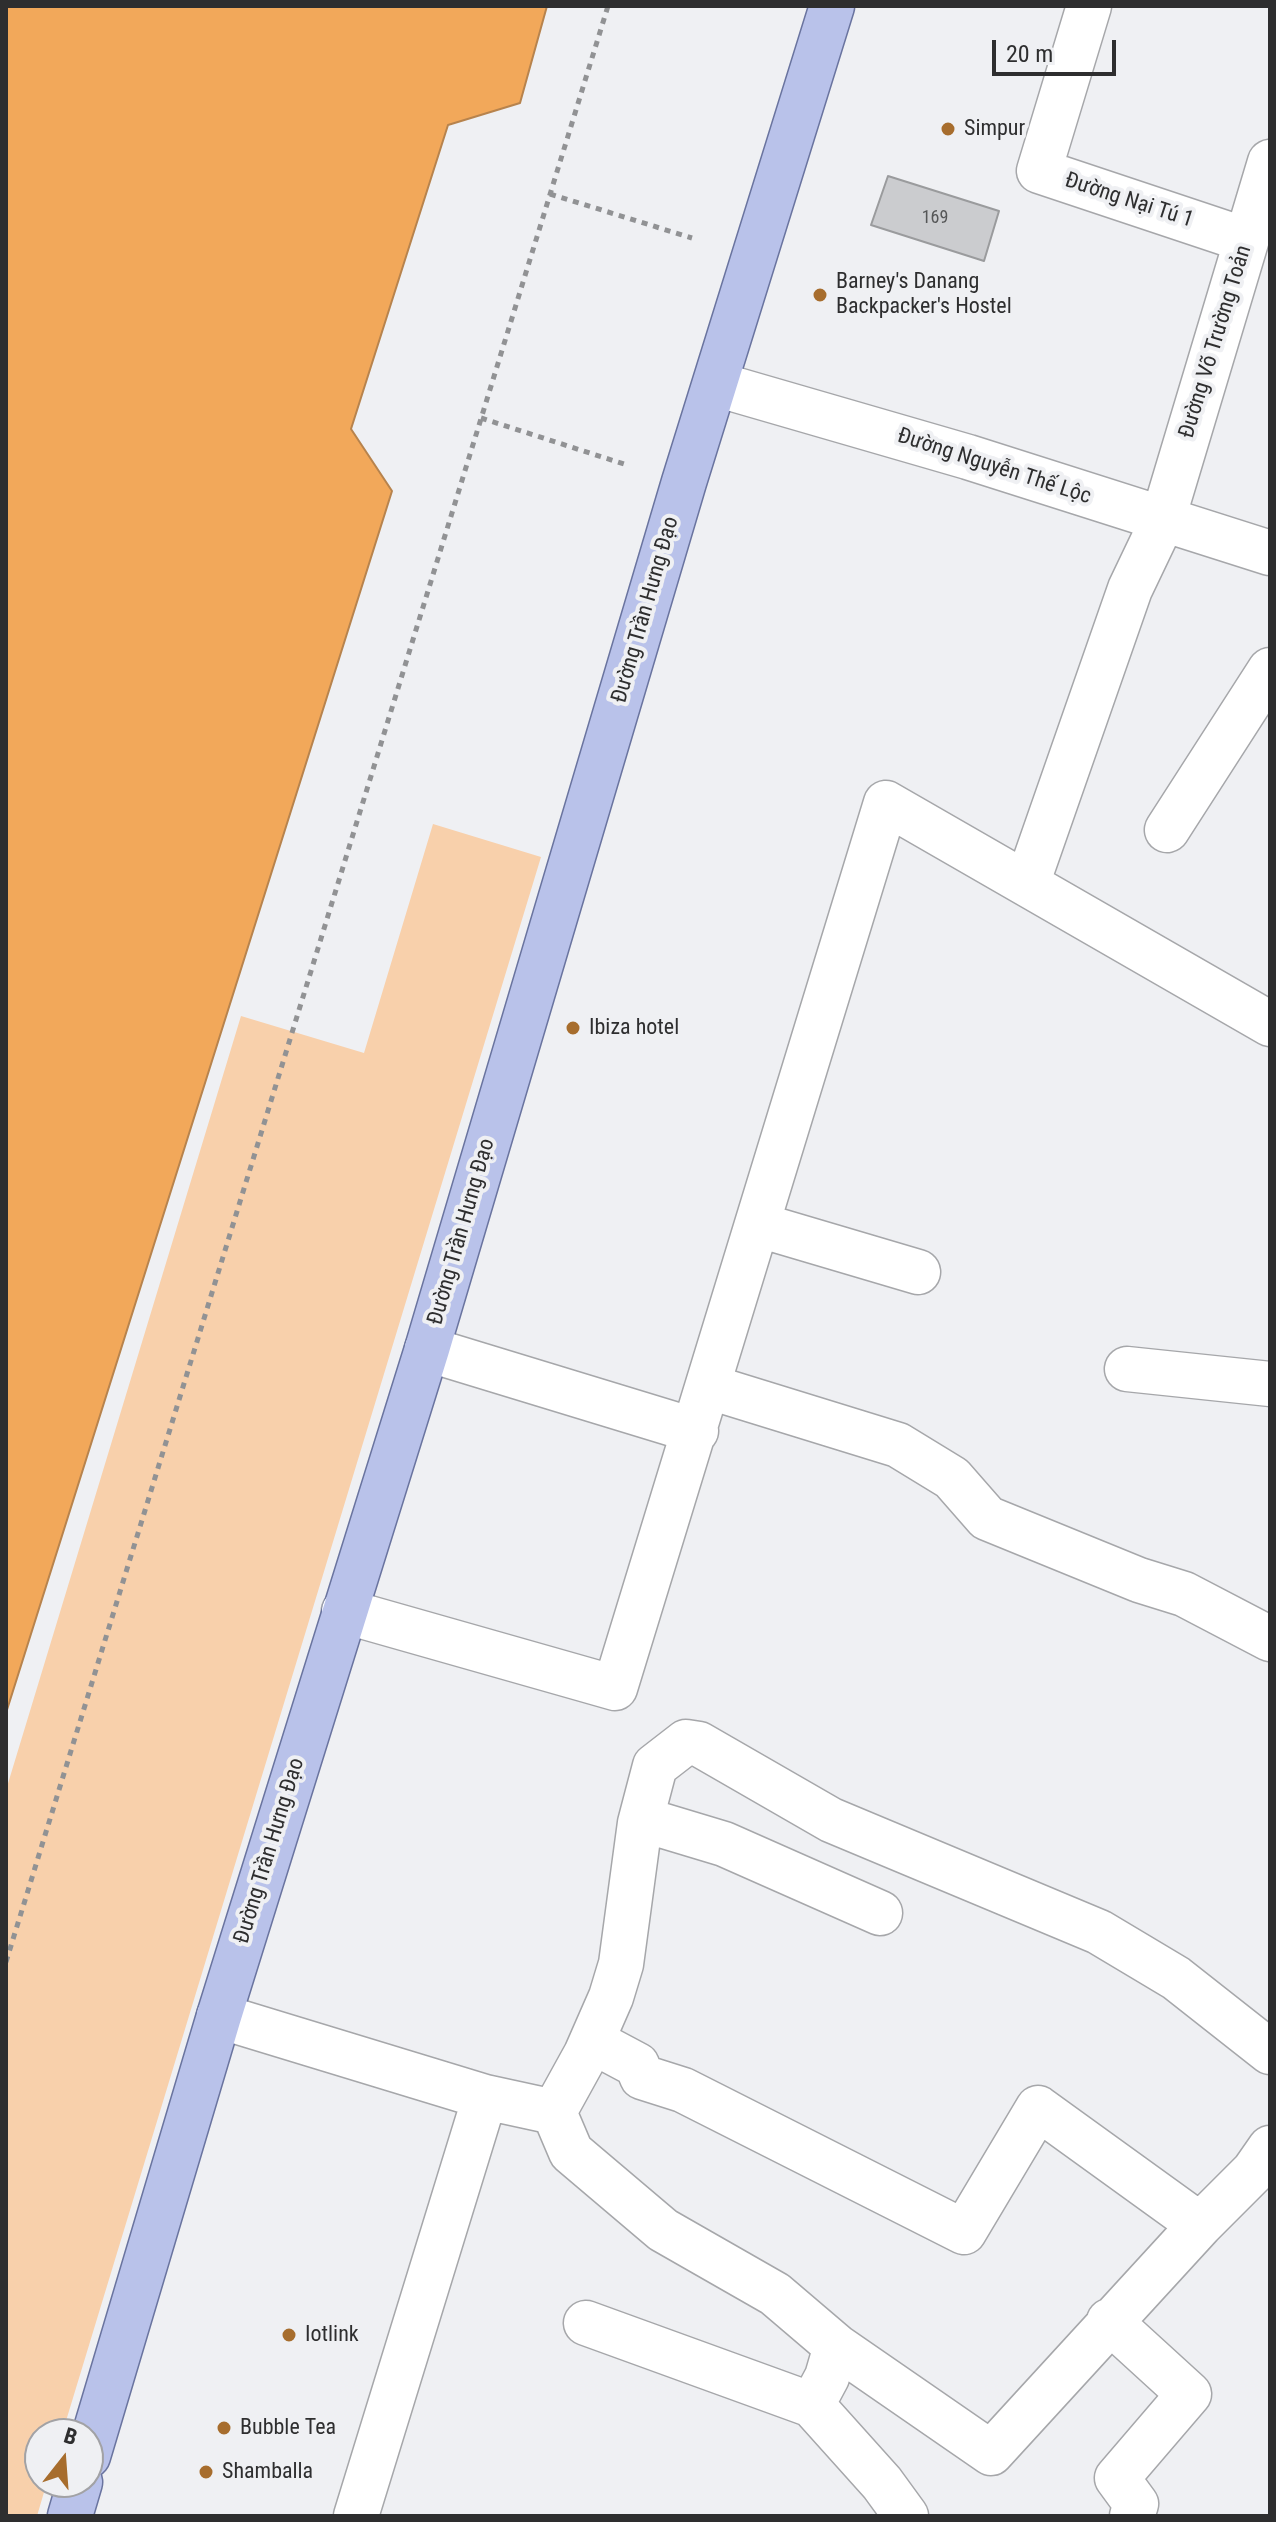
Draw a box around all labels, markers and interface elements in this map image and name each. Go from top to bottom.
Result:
scale bar [996,24,1120,74]
text: 20 m [1006,40,1053,68]
place label: Simpur [964,116,1025,142]
marker: Simpur [939,120,957,138]
street label: Đường Nại Tú 1 [1061,168,1197,234]
house number: 169 [922,207,948,229]
street label: Đường Võ Trường Toản [1174,242,1258,442]
place label: Barney's Danang Backpacker's Hostel [836,269,1012,320]
marker: Barney's Danang Backpacker's Hostel [811,286,829,304]
street label: Đường Nguyễn Thế Lộc [894,423,1094,511]
street label: Đường Trần Hưng Đạo [607,514,685,706]
place label: Ibiza hotel [589,1015,679,1041]
marker: Ibiza hotel [564,1019,582,1037]
street label: Đường Trần Hưng Đạo [423,1136,501,1328]
street label: Đường Trần Hưng Đạo [229,1755,311,1947]
place label: Iotlink [305,2322,359,2348]
marker: Iotlink [280,2326,298,2344]
place label: Bubble Tea [240,2415,336,2441]
north arrow [24,2418,104,2498]
marker: Bubble Tea [215,2419,233,2437]
text: B [61,2423,80,2450]
place label: Shamballa [222,2459,313,2485]
marker: Shamballa [197,2463,215,2481]

